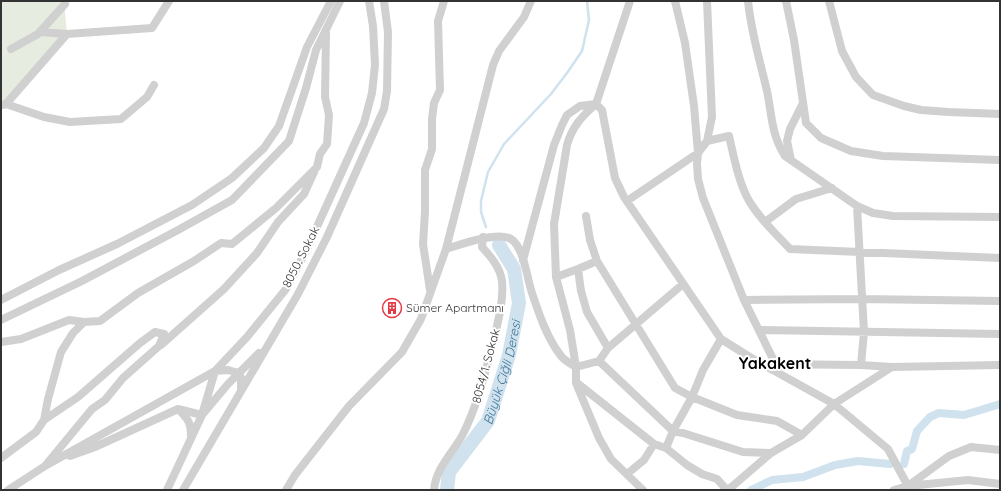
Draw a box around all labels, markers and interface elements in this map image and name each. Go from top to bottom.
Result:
street label: 8050. Sokak [279,224,322,290]
building icon: Sümer Apartmanı [381,297,403,319]
place label: Sümer Apartmanı [406,300,504,315]
water label: Büyük Çiğli Deresi [479,317,524,426]
street label: 8054/1. Sokak [468,327,503,405]
district label: Yakakent [739,353,811,373]

